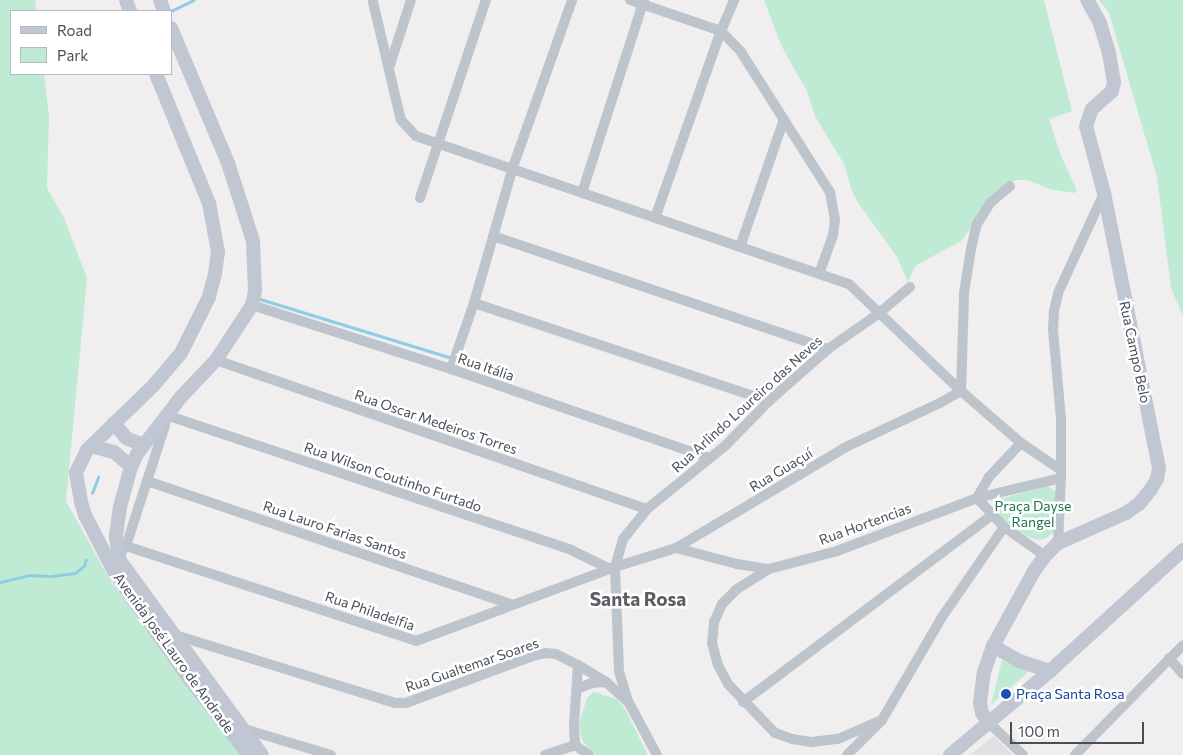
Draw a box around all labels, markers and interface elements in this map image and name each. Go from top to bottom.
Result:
legend [10,10,172,75]
text: Road [57,21,92,39]
text: Park [57,46,88,64]
street label: Rua Campo Belo [1116,299,1154,405]
street label: Rua Arlindo Loureiro das Neves [668,332,826,476]
street label: Rua Itália [456,350,516,384]
street label: Rua Oscar Medeiros Torres [352,386,520,458]
street label: Rua Wilson Coutinho Furtado [302,439,484,515]
street label: Rua Guaçuí [746,445,816,495]
street label: Rua Lauro Farias Santos [261,497,409,563]
park label: Praça Dayse Rangel [995,498,1071,530]
street label: Rua Hortencias [817,500,913,548]
street label: Avenida José Lauro de Andrade [110,570,238,736]
street label: Rua Philadelfia [323,588,417,634]
district label: Santa Rosa [590,588,686,610]
street label: Rua Gualtemar Soares [403,634,541,696]
place label: Praça Santa Rosa [1016,686,1125,702]
marker: Praça Santa Rosa [1000,688,1012,700]
scale bar [1013,712,1147,744]
text: 100 m [1018,722,1060,740]

